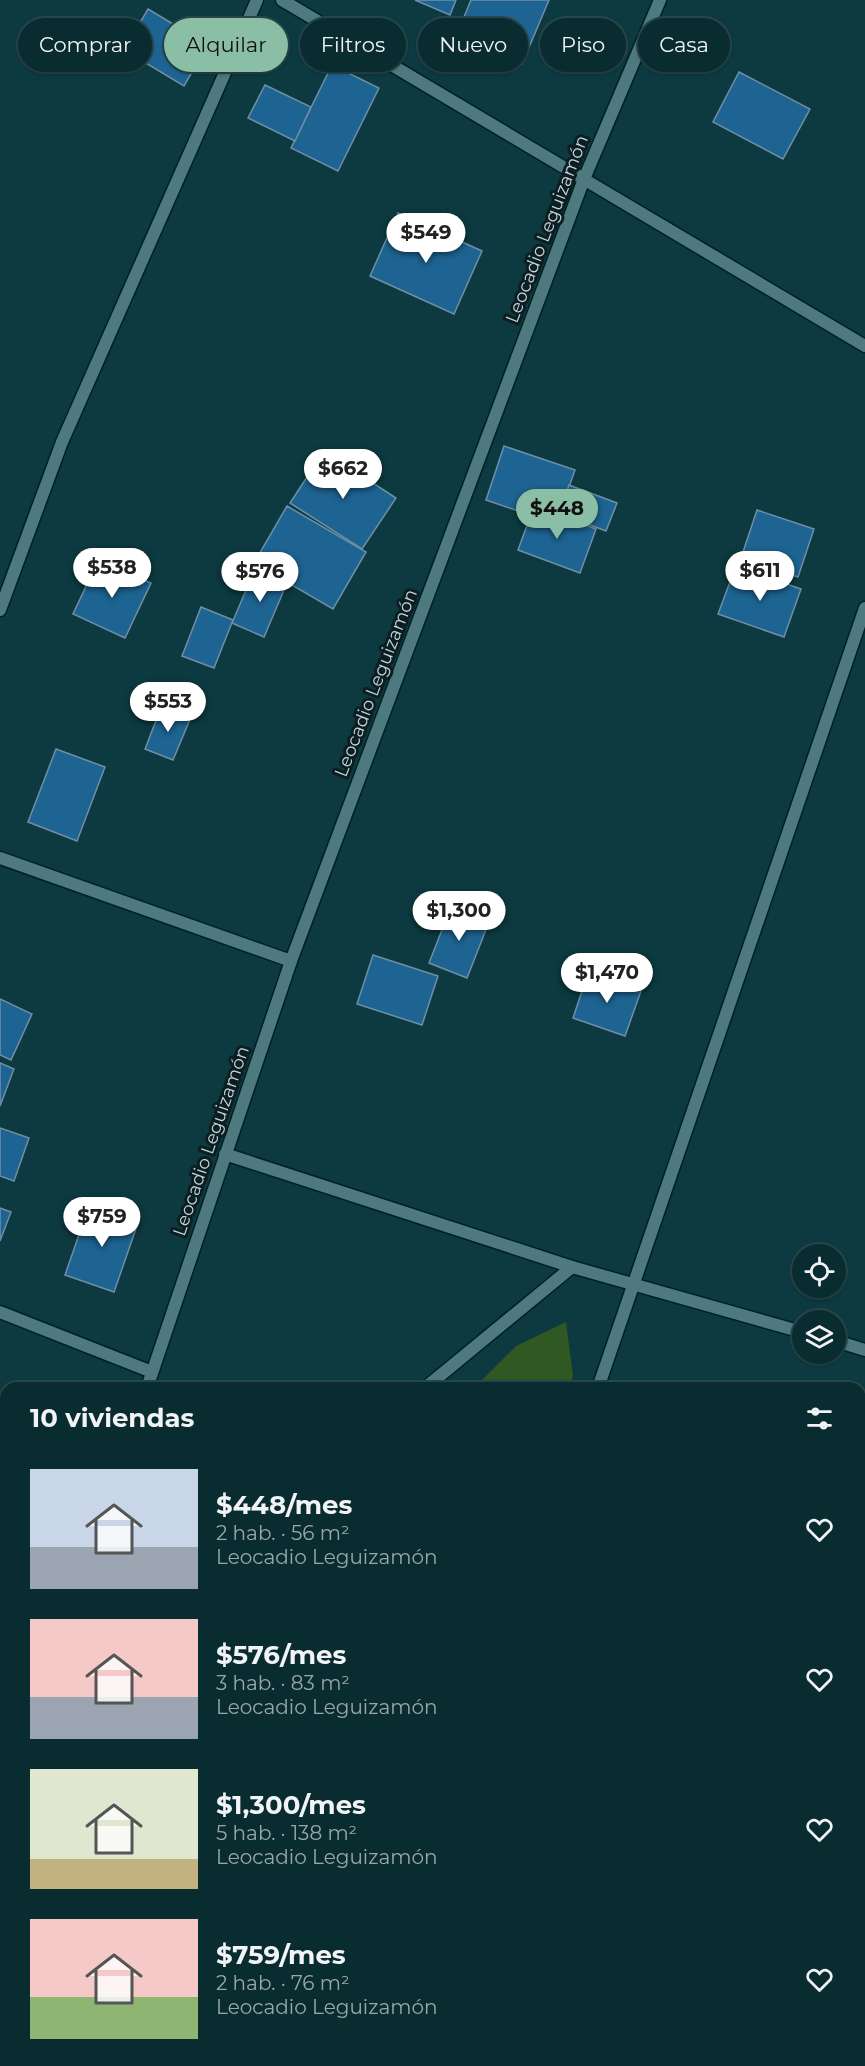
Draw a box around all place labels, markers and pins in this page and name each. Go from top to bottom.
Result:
pin: $549 [390,213,462,264]
pin: $662 [307,449,379,500]
pin: $448 [521,489,593,540]
pin: $538 [76,548,148,599]
pin: $611 [724,551,796,602]
pin: $576 [224,552,296,603]
pin: $553 [132,682,204,733]
pin: $1,300 [410,891,508,942]
pin: $1,470 [558,953,656,1004]
pin: $759 [66,1197,138,1248]

